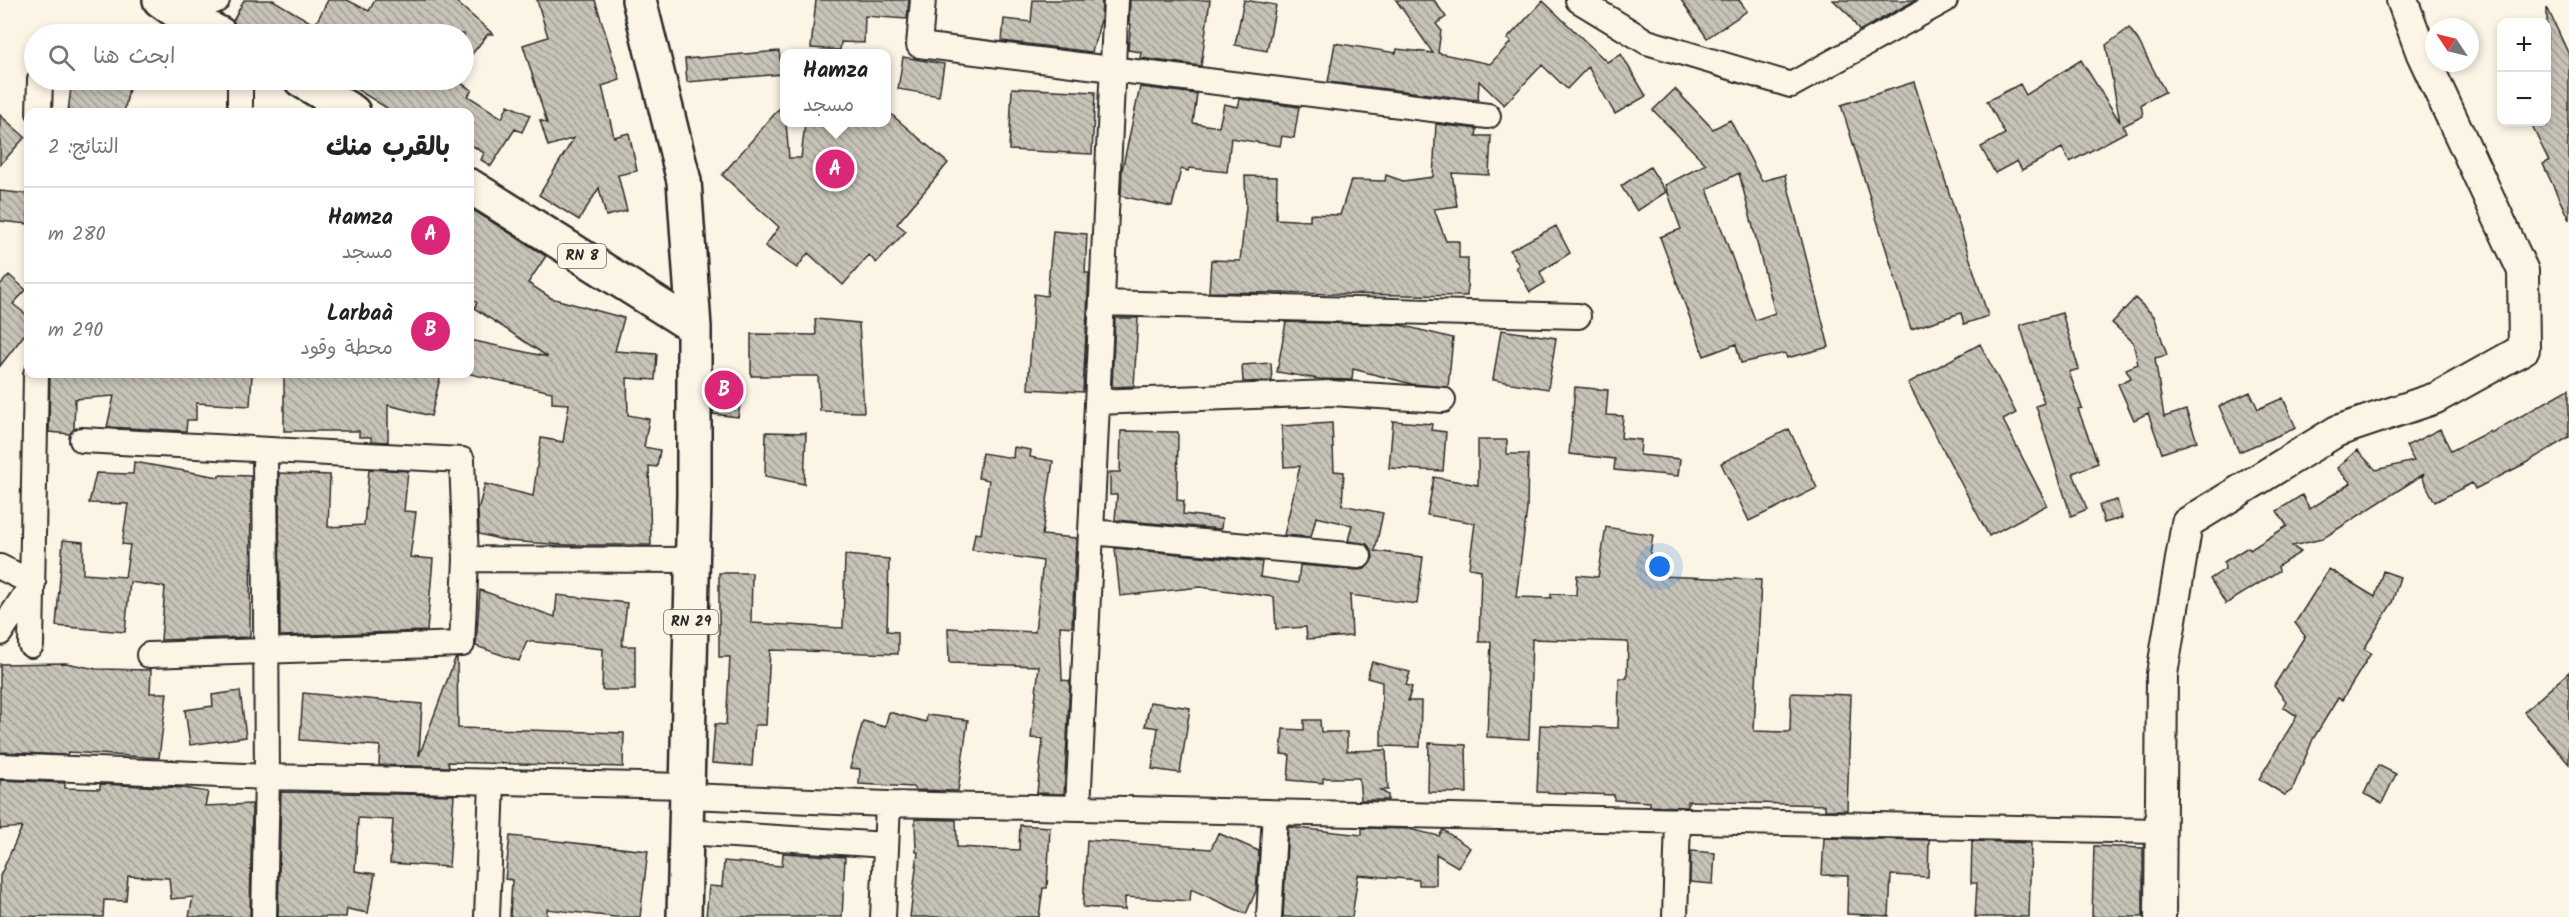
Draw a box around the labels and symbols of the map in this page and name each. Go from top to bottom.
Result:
north arrow [2425,18,2479,72]
pin: A [816,146,854,192]
road number: RN 8 [558,244,606,268]
pin: B [704,368,744,412]
your location [1645,552,1674,581]
road number: RN 29 [664,610,718,634]

